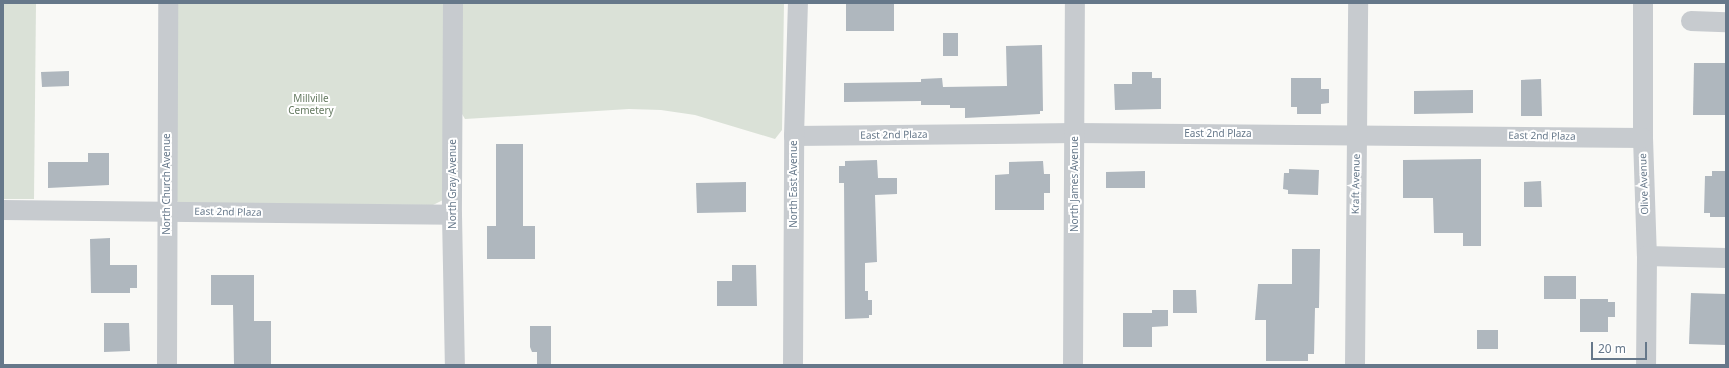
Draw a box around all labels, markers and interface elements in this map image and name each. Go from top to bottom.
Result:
park label: Millville Cemetery [288,92,334,116]
street label: East 2nd Plaza [860,128,928,142]
street label: East 2nd Plaza [1184,128,1252,140]
street label: East 2nd Plaza [1508,129,1576,143]
street label: North Church Avenue [161,133,173,235]
street label: North James Avenue [1069,136,1081,232]
street label: North Gray Avenue [447,139,459,229]
street label: North East Avenue [788,140,800,228]
street label: Olive Avenue [1637,153,1651,215]
street label: Kraft Avenue [1349,154,1363,214]
street label: East 2nd Plaza [194,205,262,219]
scale bar [1593,334,1649,360]
text: 20 m [1598,340,1626,357]

